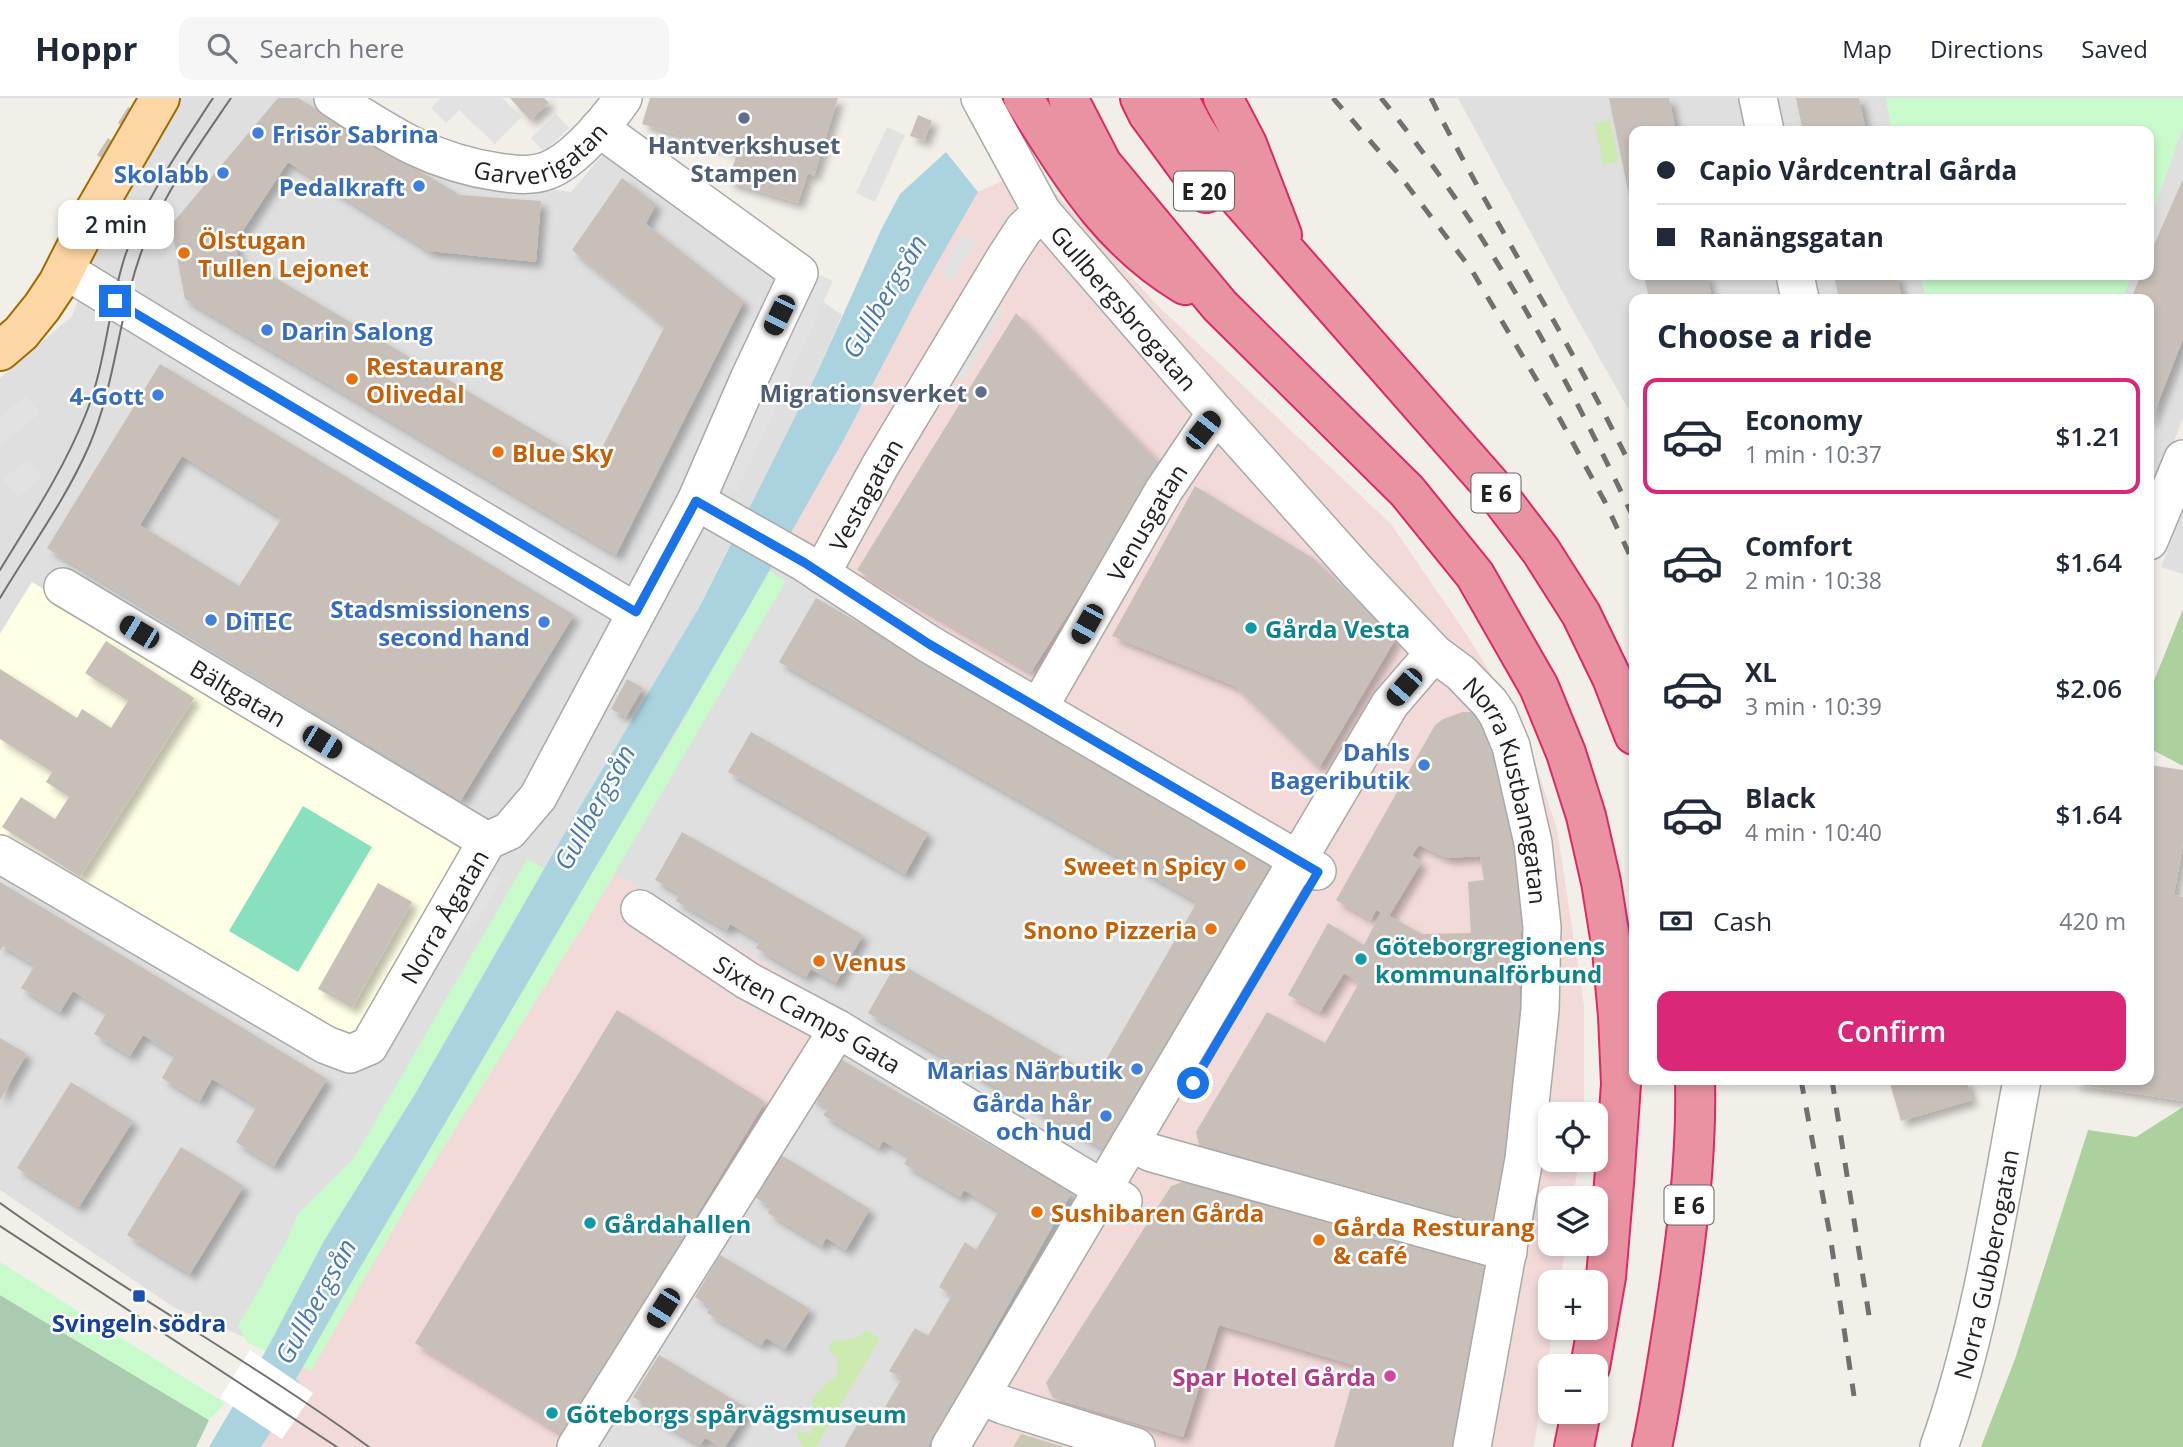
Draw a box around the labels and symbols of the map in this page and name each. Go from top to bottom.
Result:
marker: Hantverkshuset Stampen [736,110,752,126]
street label: Garverigatan [471,115,614,191]
place label: Frisör Sabrina [272,117,439,150]
marker: Frisör Sabrina [250,125,266,141]
place label: Hantverkshuset Stampen [648,128,840,189]
place label: Skolabb [114,157,209,190]
marker: Skolabb [215,165,231,181]
place label: Pedalkraft [279,170,405,203]
road number: E 20 [1174,172,1234,211]
marker: Pedalkraft [411,178,427,194]
callout: 2 min [57,200,173,248]
street label: Gullbergsbrogatan [1044,218,1205,397]
place label: Ölstugan Tullen Lejonet [198,223,369,284]
water label: Gullbergsån [833,227,935,365]
marker: Ölstugan Tullen Lejonet [176,245,192,261]
route end [99,285,131,317]
car [761,292,798,338]
place label: Darin Salong [281,314,433,347]
marker: Darin Salong [259,322,275,338]
place label: Restaurang Olivedal [366,349,504,410]
marker: Restaurang Olivedal [344,371,360,387]
place label: Migrationsverket [760,376,967,409]
place label: 4-Gott [69,379,144,412]
marker: Migrationsverket [973,384,989,400]
marker: 4-Gott [150,387,166,403]
car [1182,407,1225,453]
street label: Vestagatan [820,432,910,557]
place label: Blue Sky [512,436,614,469]
marker: Blue Sky [490,444,506,460]
street label: Venusgatan [1099,456,1194,587]
road number: E 6 [1472,474,1520,512]
place label: Stadsmissionens second hand [330,592,530,653]
car [1068,601,1107,647]
place label: DiTEC [225,604,293,637]
car [116,612,163,652]
marker: DiTEC [203,612,219,628]
place label: Gårda Vesta [1265,612,1410,645]
marker: Stadsmissionens second hand [536,614,552,630]
marker: Gårda Vesta [1243,620,1259,636]
street label: Bältgatan [185,651,293,734]
car [1383,664,1426,710]
street label: Norra Kustbanegatan [1456,669,1556,906]
car [299,722,346,762]
place label: Dahls Bageributik [1270,735,1410,796]
water label: Gullbergsån [545,738,643,876]
marker: Dahls Bageributik [1416,757,1432,773]
street label: Norra Ågatan [392,843,495,989]
place label: Sweet n Spicy [1063,849,1226,882]
marker: Sweet n Spicy [1232,857,1248,873]
place label: Snono Pizzeria [1024,913,1197,946]
marker: Snono Pizzeria [1203,921,1219,937]
place label: Göteborgregionens kommunalförbund [1375,929,1605,990]
place label: Venus [833,945,906,978]
street label: Sixten Camps Gata [708,947,908,1080]
marker: Göteborgregionens kommunalförbund [1353,951,1369,967]
marker: Venus [811,953,827,969]
place label: Marias Närbutik [927,1053,1123,1086]
marker: Marias Närbutik [1129,1061,1145,1077]
route start [1177,1067,1209,1099]
place label: Gårda hår och hud [972,1086,1092,1147]
marker: Gårda hår och hud [1098,1108,1114,1124]
street label: Norra Gubberogatan [1945,1147,2026,1383]
road number: E 6 [1664,1186,1714,1224]
place label: Sushibaren Gårda [1051,1196,1264,1229]
marker: Sushibaren Gårda [1029,1204,1045,1220]
place label: Gårdahallen [604,1207,751,1240]
place label: Gårda Resturang & café [1333,1210,1535,1271]
marker: Gårdahallen [582,1215,598,1231]
water label: Gullbergsån [266,1232,364,1370]
marker: Gårda Resturang & café [1311,1232,1327,1248]
car [643,1285,684,1331]
marker: Svingeln södra [131,1288,147,1304]
place label: Svingeln södra [52,1306,226,1339]
place label: Spar Hotel Gårda [1172,1360,1376,1393]
marker: Spar Hotel Gårda [1382,1368,1398,1384]
place label: Göteborgs spårvägsmuseum [566,1397,906,1430]
marker: Göteborgs spårvägsmuseum [544,1405,560,1421]

